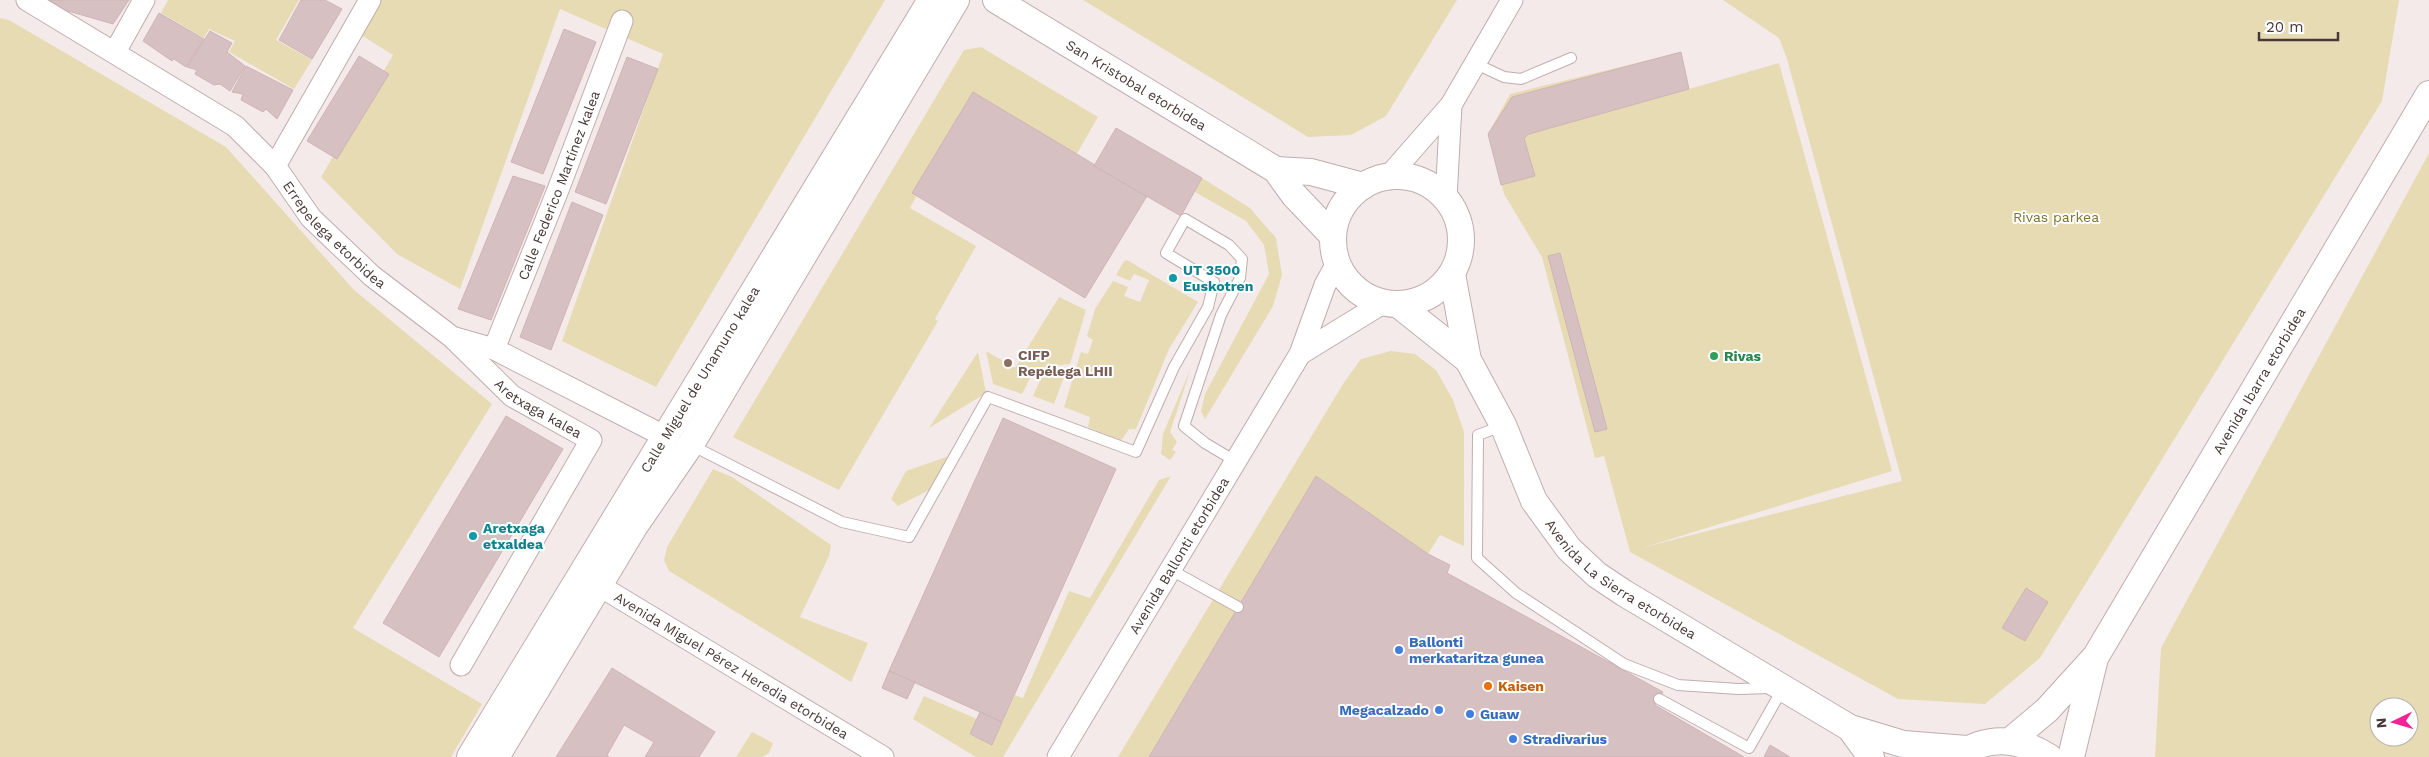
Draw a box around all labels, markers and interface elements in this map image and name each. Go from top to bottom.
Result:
scale bar [2259,10,2338,42]
text: 20 m [2266,18,2304,36]
street label: San Kristobal etorbidea [1063,36,1209,134]
street label: Calle Federico Martínez kalea [515,88,603,282]
street label: Errepelega etorbidea [280,178,389,292]
park label: Rivas parkea [2013,209,2099,225]
place label: UT 3500 Euskotren [1183,262,1253,294]
marker: UT 3500 Euskotren [1167,272,1179,284]
street label: Calle Miguel de Unamuno kalea [637,283,763,476]
street label: Avenida Ibarra etorbidea [2209,305,2309,457]
place label: CIFP Repélega LHII [1018,347,1113,379]
place label: Rivas [1724,348,1762,364]
marker: Rivas [1708,350,1720,362]
marker: CIFP Repélega LHII [1002,357,1014,369]
street label: Aretxaga kalea [491,375,585,441]
street label: Avenida Ballonti etorbidea [1126,474,1232,637]
street label: Avenida La Sierra etorbidea [1542,516,1699,642]
place label: Aretxaga etxaldea [483,520,546,552]
marker: Aretxaga etxaldea [467,530,479,542]
street label: Avenida Miguel Pérez Heredia etorbidea [611,589,851,742]
place label: Ballonti merkataritza gunea [1409,634,1545,666]
marker: Ballonti merkataritza gunea [1393,644,1405,656]
place label: Kaisen [1498,678,1544,694]
marker: Kaisen [1482,680,1494,692]
north arrow [2369,697,2419,747]
place label: Megacalzado [1339,702,1429,718]
marker: Megacalzado [1433,704,1445,716]
place label: Guaw [1480,706,1520,722]
marker: Guaw [1464,708,1476,720]
text: N [2373,717,2389,729]
place label: Stradivarius [1523,731,1608,747]
marker: Stradivarius [1507,733,1519,745]

